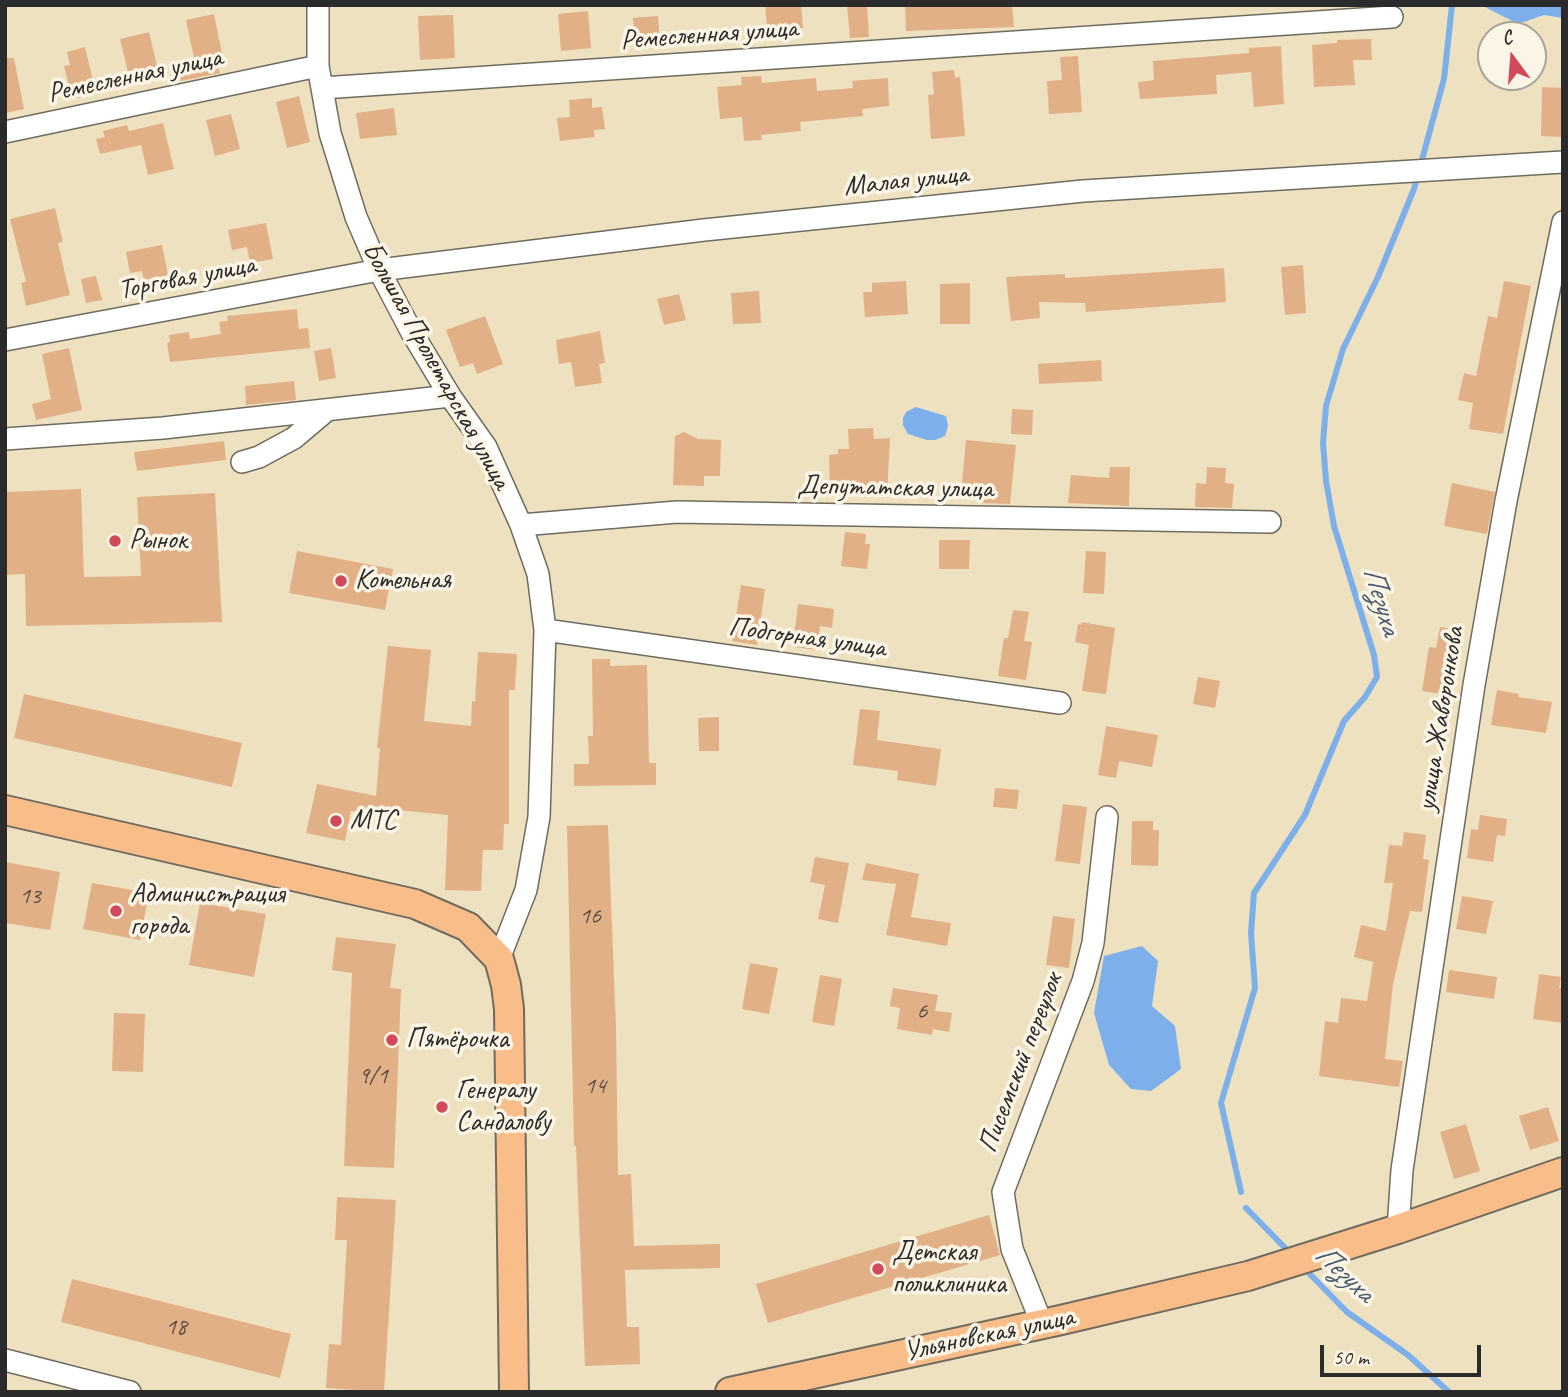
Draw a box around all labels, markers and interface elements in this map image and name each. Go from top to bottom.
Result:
street label: Ремесленная улица [619,12,799,58]
north arrow [1477,21,1547,91]
text: С [1499,25,1515,51]
street label: Ремесленная улица [45,41,225,111]
street label: Малая улица [842,158,970,204]
street label: Большая Пролетарская улица [354,237,518,495]
street label: Торговая улица [116,248,258,308]
street label: Депутатская улица [797,469,993,507]
place label: Рынок [129,524,187,558]
marker: Рынок [107,533,123,549]
water label: Пезуха [1354,563,1408,639]
place label: Котельная [355,564,451,598]
marker: Котельная [333,573,349,589]
street label: Подгорная улица [726,610,888,666]
street label: улица Жаворонкова [1410,625,1472,813]
place label: МТС [350,804,396,838]
marker: МТС [328,813,344,829]
place label: Администрация города [130,878,284,944]
house number: 13 [19,883,41,911]
marker: Администрация города [108,903,124,919]
house number: 16 [579,903,601,931]
street label: Писемский переулок [971,969,1071,1157]
house number: 6 [917,998,927,1026]
place label: Пятёрочка [406,1023,509,1057]
marker: Пятёрочка [384,1032,400,1048]
house number: 9/1 [358,1063,388,1091]
house number: 14 [584,1073,606,1101]
place label: Генералу Сандалову [456,1074,550,1140]
marker: Генералу Сандалову [434,1099,450,1115]
place label: Детская поликлиника [892,1236,1006,1302]
water label: Пезуха [1307,1237,1381,1311]
marker: Детская поликлиника [870,1261,886,1277]
street label: Ульяновская улица [901,1301,1077,1369]
house number: 18 [165,1314,187,1342]
scale bar [1323,1330,1484,1374]
text: 50 m [1333,1344,1369,1370]

